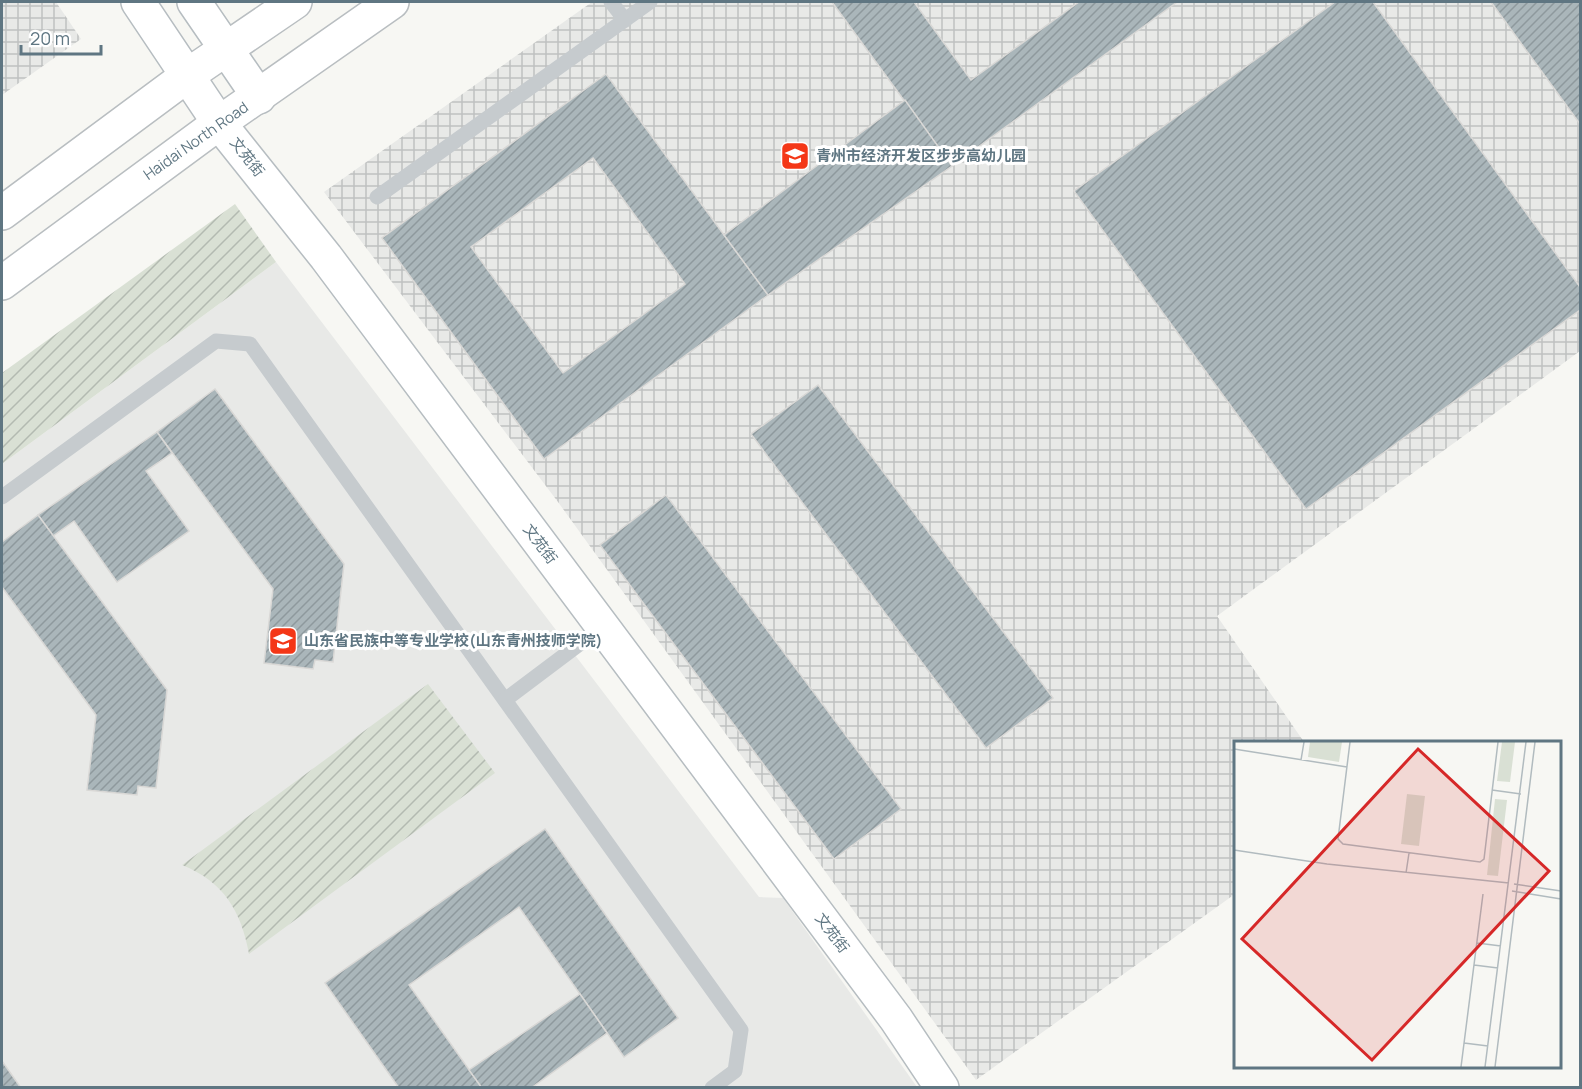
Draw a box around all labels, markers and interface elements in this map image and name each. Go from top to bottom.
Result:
scale bar [21,18,100,56]
text: 20 m [30,26,70,50]
street label: Haidai North Road [139,96,252,185]
street label: 文苑街 [225,132,270,181]
school or university icon: 青州市经济开发区步步高幼儿园 [779,140,811,172]
place label: 青州市经济开发区步步高幼儿园 [816,145,1026,166]
street label: 文苑街 [518,519,562,568]
school or university icon: 山东省民族中等专业学校(山东青州技师学院) [267,625,299,657]
place label: 山东省民族中等专业学校(山东青州技师学院) [304,630,603,651]
inset map [1234,741,1561,1068]
street label: 文苑街 [810,908,854,957]

